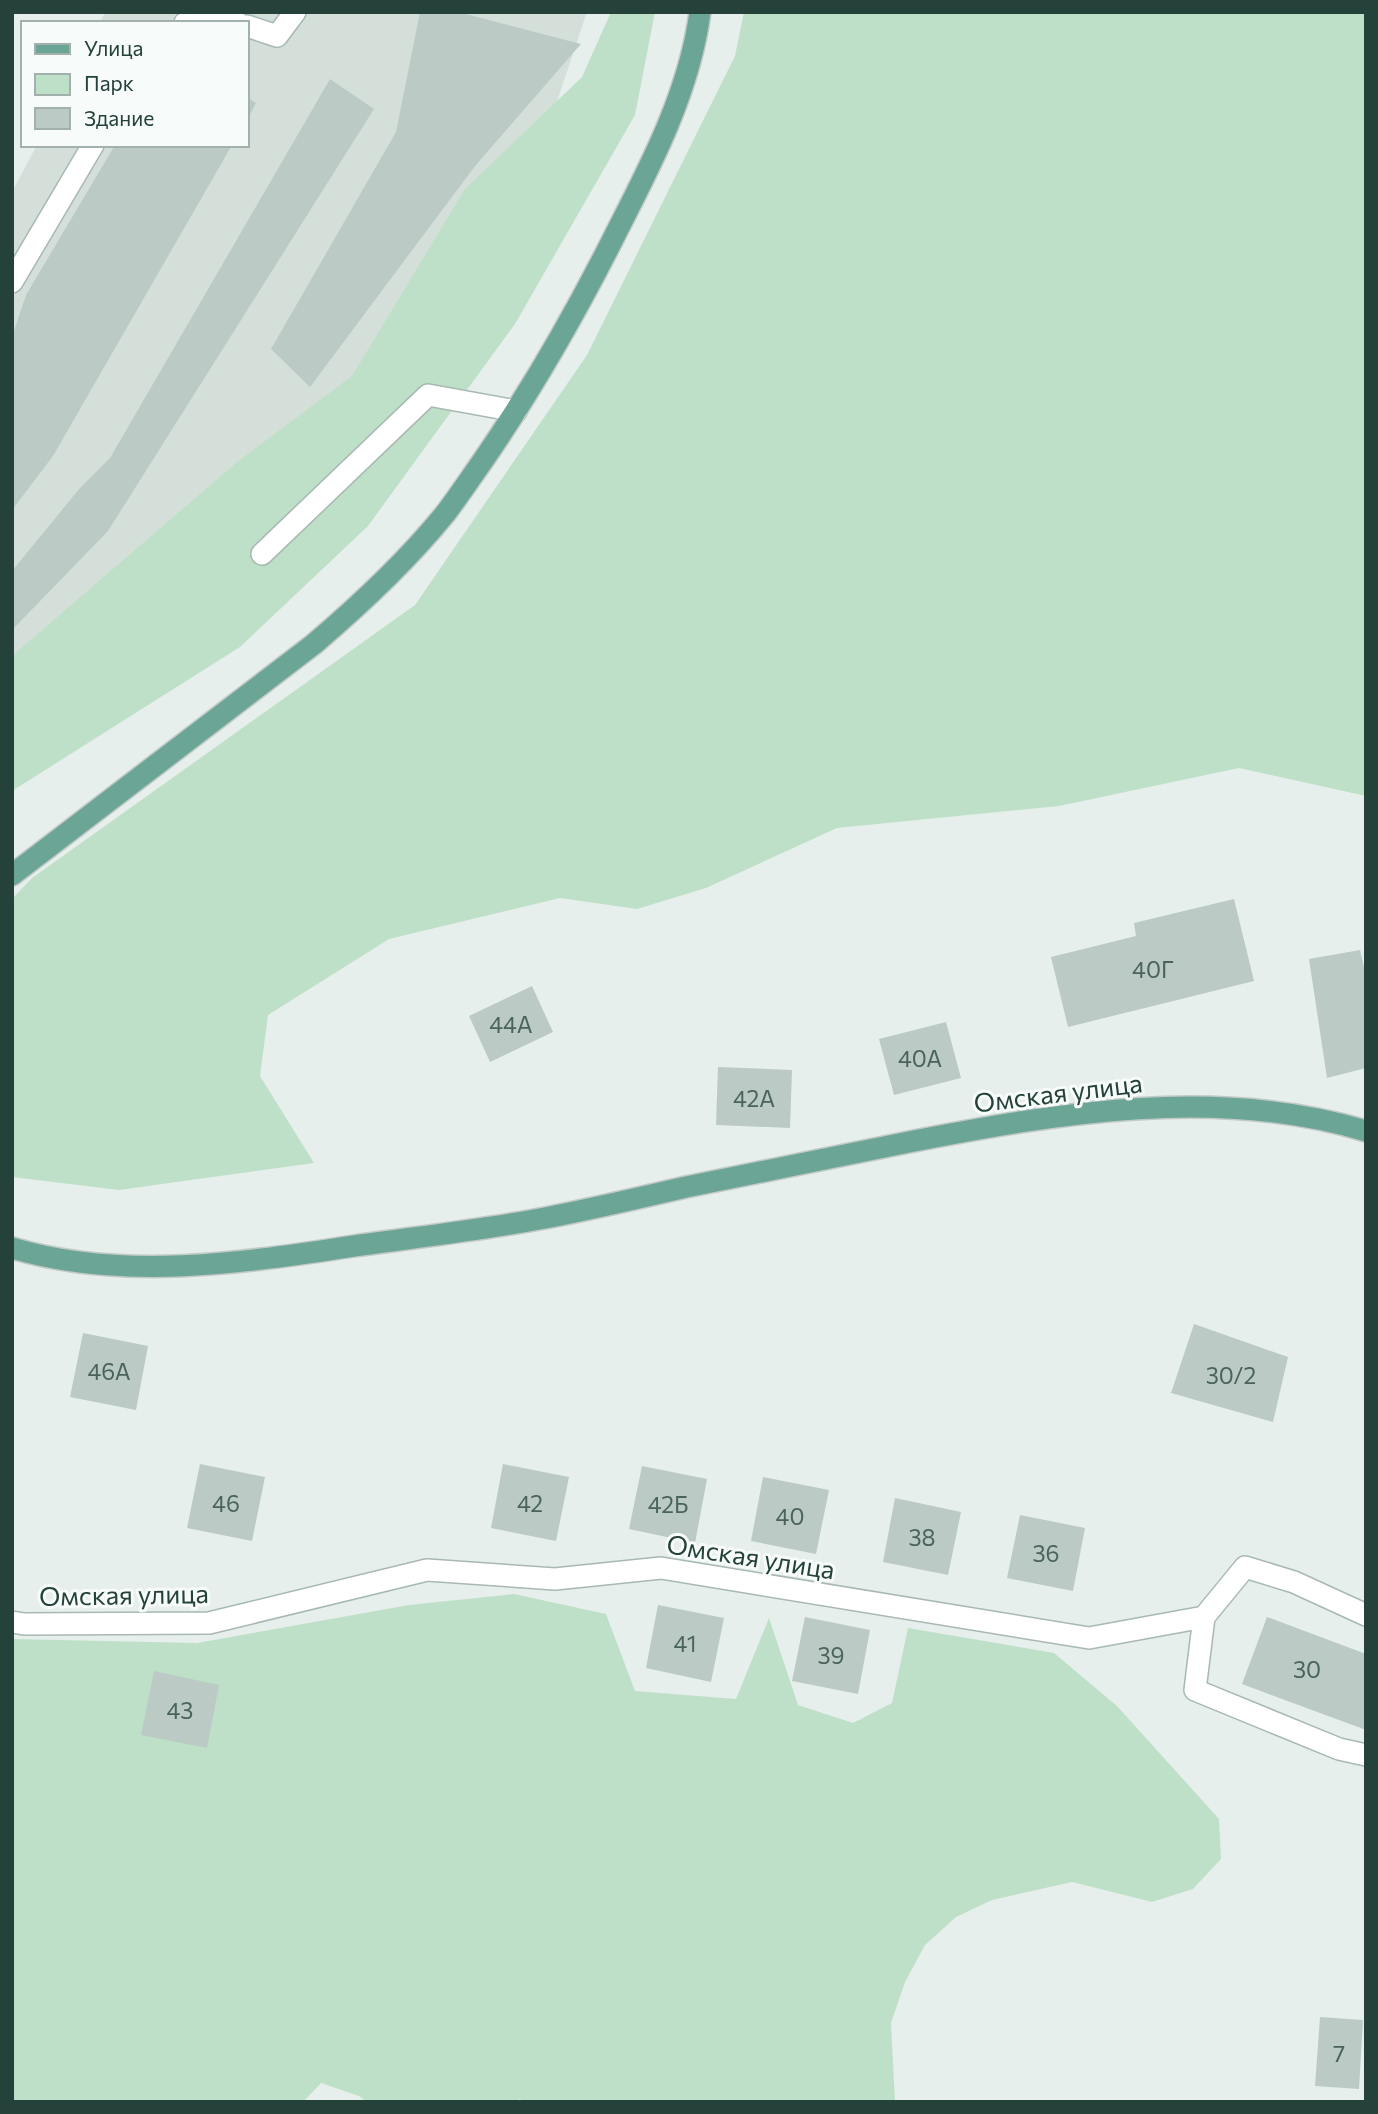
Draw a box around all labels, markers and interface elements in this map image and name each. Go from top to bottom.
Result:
legend [21,21,248,147]
text: Улица [84,35,143,60]
text: Парк [84,70,134,95]
text: Здание [84,105,154,130]
house number: 40Г [1132,955,1174,983]
house number: 44А [489,1010,533,1038]
house number: 40А [898,1044,942,1072]
street label: Омская улица [972,1066,1144,1118]
house number: 42А [733,1084,775,1112]
house number: 46А [87,1357,131,1385]
house number: 30/2 [1206,1361,1256,1389]
house number: 46 [212,1489,240,1517]
house number: 42 [517,1489,543,1517]
house number: 42Б [648,1490,688,1518]
house number: 40 [776,1502,804,1530]
house number: 38 [908,1523,936,1551]
street label: Омская улица [665,1527,837,1585]
house number: 36 [1032,1539,1060,1567]
street label: Омская улица [39,1577,209,1611]
house number: 41 [674,1629,696,1657]
house number: 39 [817,1641,845,1669]
house number: 30 [1293,1655,1321,1683]
house number: 43 [167,1696,193,1724]
house number: 7 [1333,2039,1345,2067]

